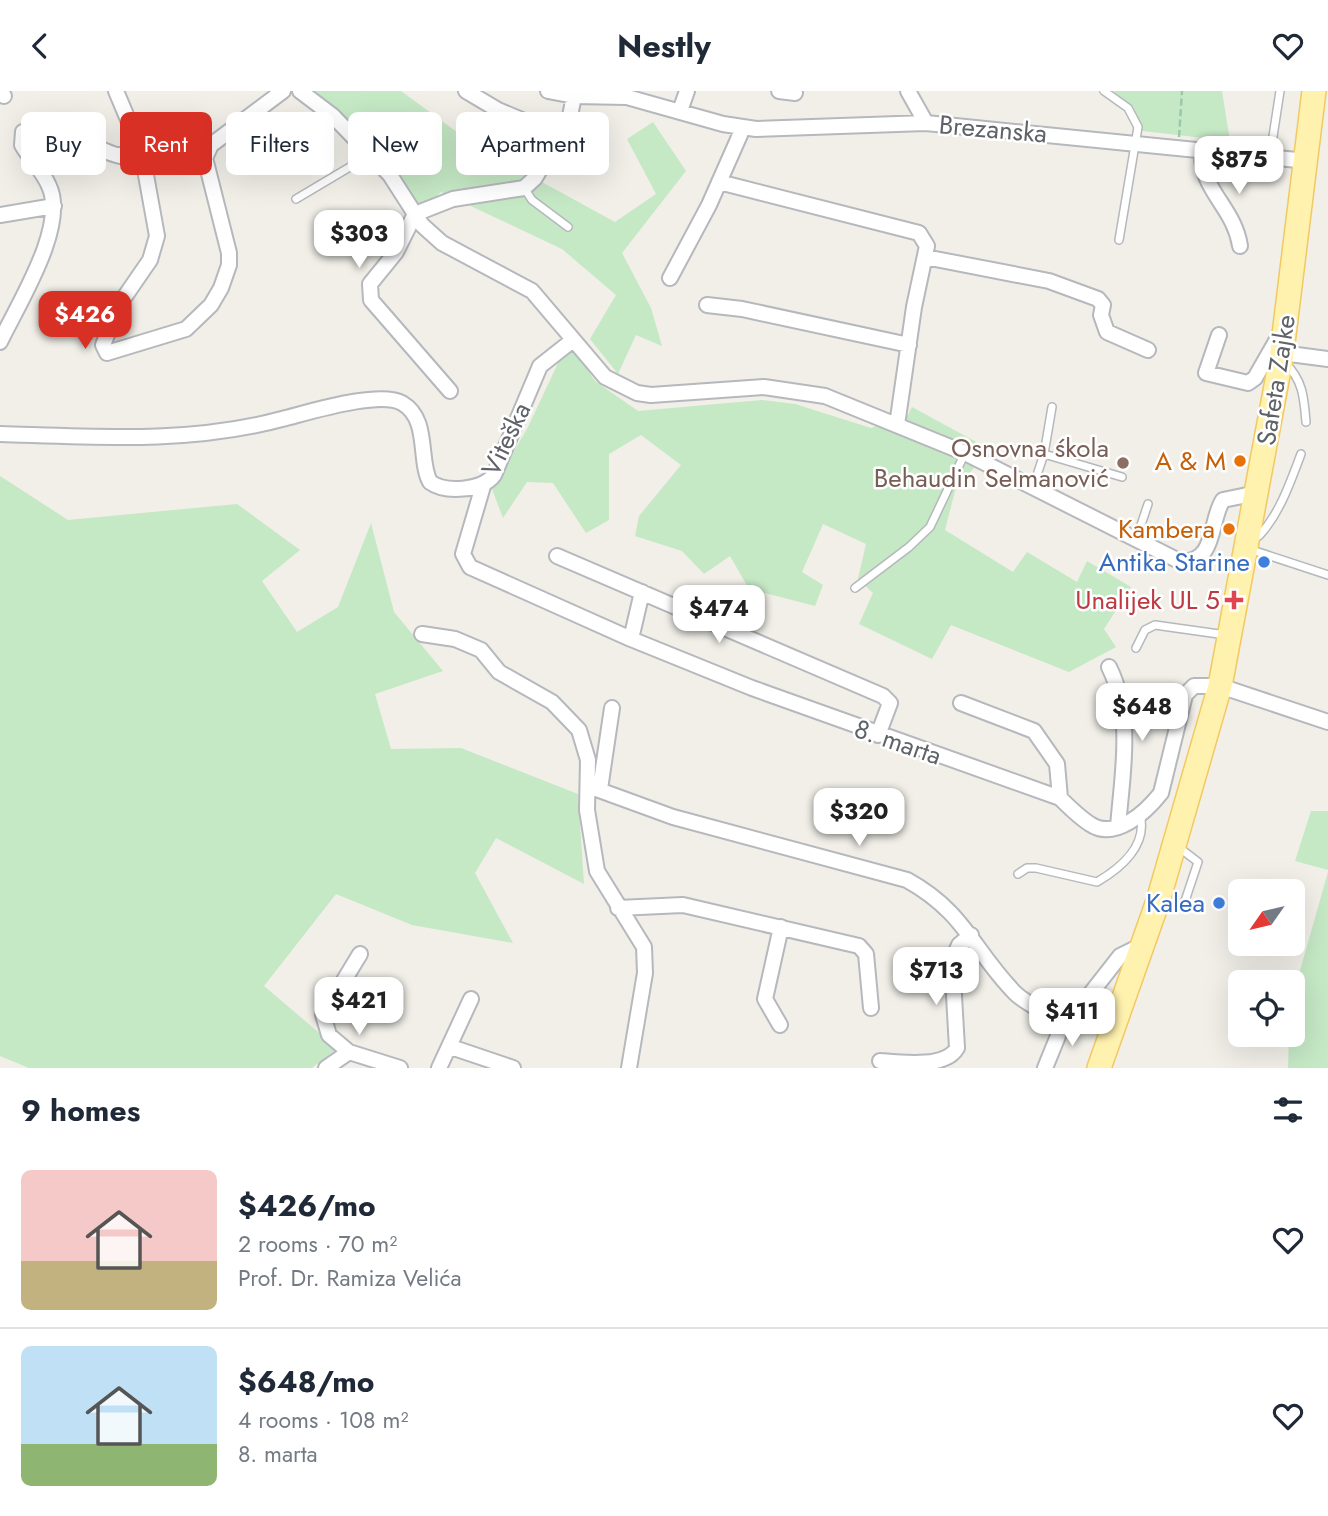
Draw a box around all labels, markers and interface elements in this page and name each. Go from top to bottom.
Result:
text: Nestly [617,23,711,69]
icon: back [21,27,59,65]
icon: heart [1269,27,1307,65]
street label: Brezanska [937,105,1049,153]
chip: Buy [21,112,106,175]
chip: Rent [120,112,212,175]
chip: Filters [226,112,334,175]
chip: New [348,112,442,175]
chip: Apartment [456,112,609,175]
pin: $875 [1198,137,1280,196]
text: $875 [1210,142,1268,176]
pin: $303 [318,211,400,270]
text: $303 [330,216,388,250]
pin: $426 [44,292,126,351]
text: $426 [55,297,115,331]
street label: Safeta Zajke [1247,312,1305,448]
street label: Viteška [472,396,540,482]
place label: Osnovna śkola Behaudin Selmanović [874,429,1109,497]
place label: A & M [1155,442,1226,480]
marker: A & M [1232,453,1248,469]
marker: Osnovna śkola Behaudin Selmanović [1115,455,1131,471]
place label: Kambera [1118,510,1215,548]
marker: Kambera [1221,521,1237,537]
place label: Antika Starine [1099,543,1250,581]
marker: Antika Starine [1256,554,1272,570]
place label: Unalijek UL 5 [1075,581,1220,619]
pin: $474 [678,585,760,645]
text: $474 [689,591,749,625]
marker: Unalijek UL 5 [1226,592,1242,608]
pin: $648 [1101,683,1183,743]
text: $648 [1112,689,1172,723]
street label: 8. marta [849,709,947,775]
pin: $320 [818,789,900,848]
text: $320 [830,794,888,828]
north arrow [1228,879,1306,955]
map controls [1228,879,1305,1047]
place label: Kalea [1146,884,1205,922]
marker: Kalea [1211,895,1227,911]
pin: $713 [895,947,977,1007]
text: $713 [909,953,963,987]
button: locate [1228,970,1305,1047]
pin: $421 [318,977,400,1037]
text: $421 [330,983,388,1017]
pin: $411 [1031,989,1113,1048]
text: $411 [1045,994,1099,1028]
text: 9 homes [21,1089,140,1132]
icon: filters [1269,1091,1307,1129]
text: $426/mo [238,1184,376,1227]
icon: home [77,1198,161,1282]
icon: heart [1269,1221,1307,1259]
text: 2 rooms · 70 m² [238,1227,397,1261]
text: Prof. Dr. Ramiza Velića [238,1261,462,1295]
text: $648/mo [238,1360,374,1403]
icon: home [77,1374,161,1458]
icon: heart [1269,1397,1307,1435]
text: 4 rooms · 108 m² [238,1403,408,1437]
text: 8. marta [238,1437,318,1471]

